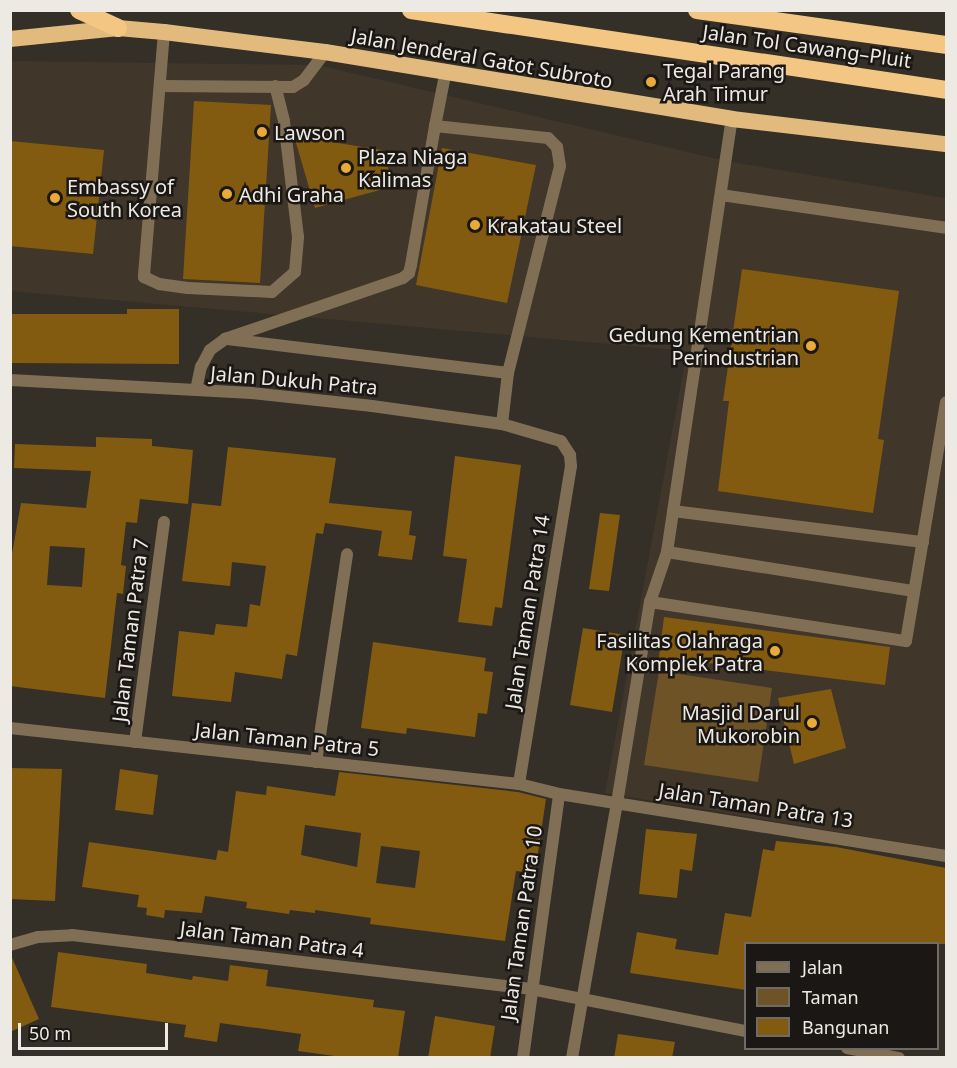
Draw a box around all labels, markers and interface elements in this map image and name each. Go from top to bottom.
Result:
street label: Jalan Tol Cawang–Pluit [701,19,913,73]
street label: Jalan Jenderal Gatot Subroto [349,23,615,93]
place label: Tegal Parang Arah Timur [663,58,785,105]
marker: Tegal Parang Arah Timur [644,75,658,89]
place label: Lawson [274,120,345,144]
marker: Lawson [255,125,269,139]
place label: Plaza Niaga Kalimas [358,144,467,191]
marker: Plaza Niaga Kalimas [339,161,353,175]
place label: Embassy of South Korea [67,174,182,221]
place label: Adhi Graha [239,182,344,206]
marker: Adhi Graha [220,187,234,201]
marker: Embassy of South Korea [48,191,62,205]
place label: Krakatau Steel [487,213,622,237]
marker: Krakatau Steel [468,218,482,232]
place label: Gedung Kementrian Perindustrian [608,322,799,369]
marker: Gedung Kementrian Perindustrian [804,339,818,353]
street label: Jalan Dukuh Patra [209,361,379,399]
street label: Jalan Taman Patra 14 [500,513,554,711]
street label: Jalan Taman Patra 7 [107,537,153,723]
place label: Fasilitas Olahraga Komplek Patra [596,628,763,675]
marker: Fasilitas Olahraga Komplek Patra [768,644,782,658]
place label: Masjid Darul Mukorobin [682,700,800,747]
marker: Masjid Darul Mukorobin [805,716,819,730]
street label: Jalan Taman Patra 5 [194,717,380,761]
street label: Jalan Taman Patra 13 [657,778,855,832]
street label: Jalan Taman Patra 10 [495,824,547,1022]
street label: Jalan Taman Patra 4 [179,916,365,962]
legend [744,942,939,1050]
text: Jalan [802,955,843,979]
text: Taman [802,985,859,1009]
scale bar [21,1011,171,1049]
text: Bangunan [802,1015,889,1039]
text: 50 m [29,1021,71,1045]

